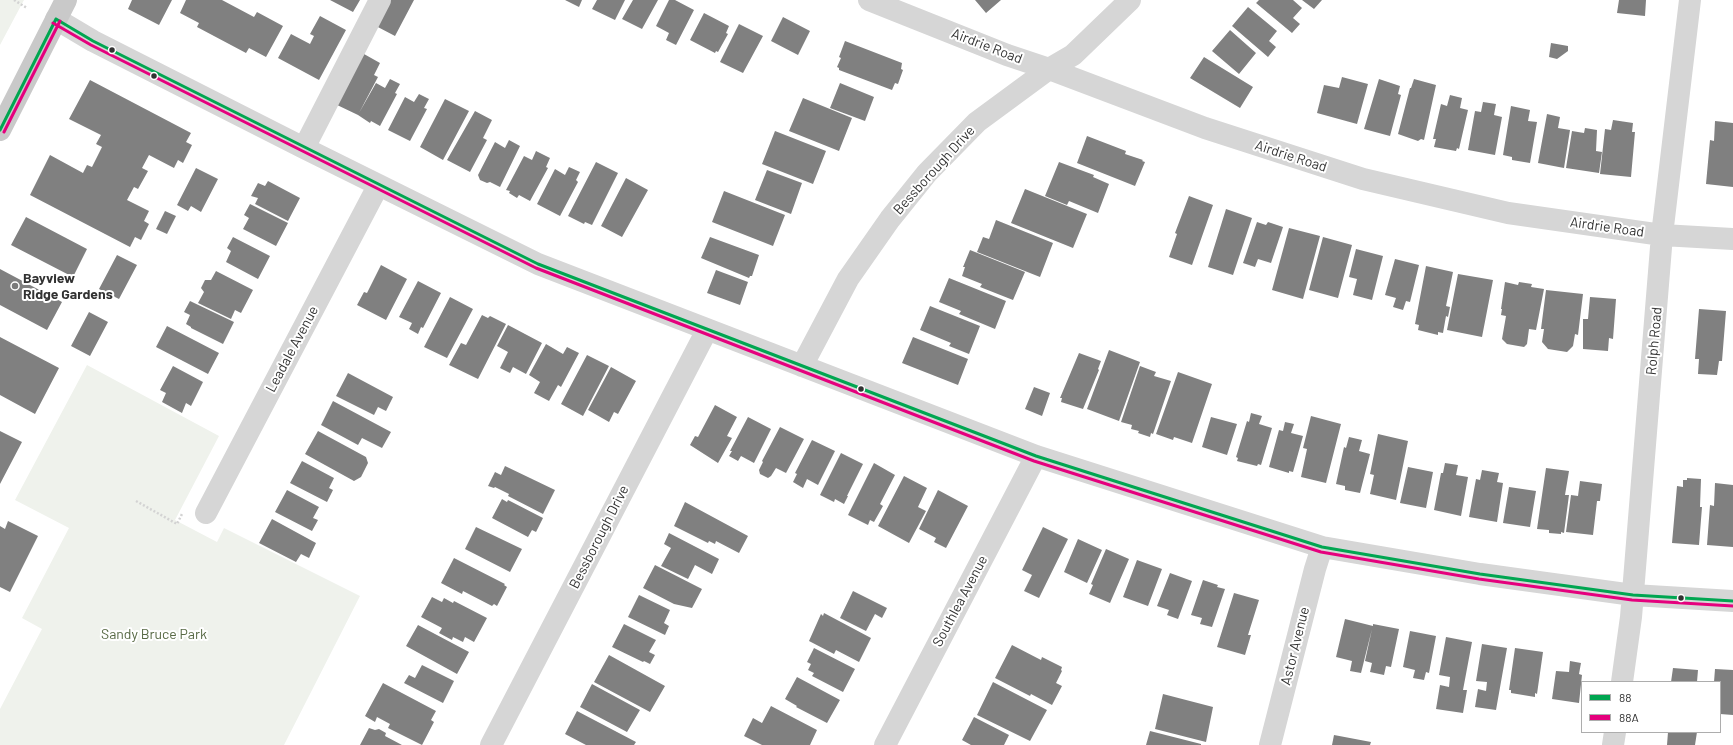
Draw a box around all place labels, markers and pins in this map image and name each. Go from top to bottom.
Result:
unlabelled marker [107,45,117,55]
unlabelled marker [149,71,159,81]
place label: Bayview Ridge Gardens [23,270,113,302]
marker: Bayview Ridge Gardens [10,281,20,291]
unlabelled marker [856,384,866,394]
unlabelled marker [1676,593,1686,603]

